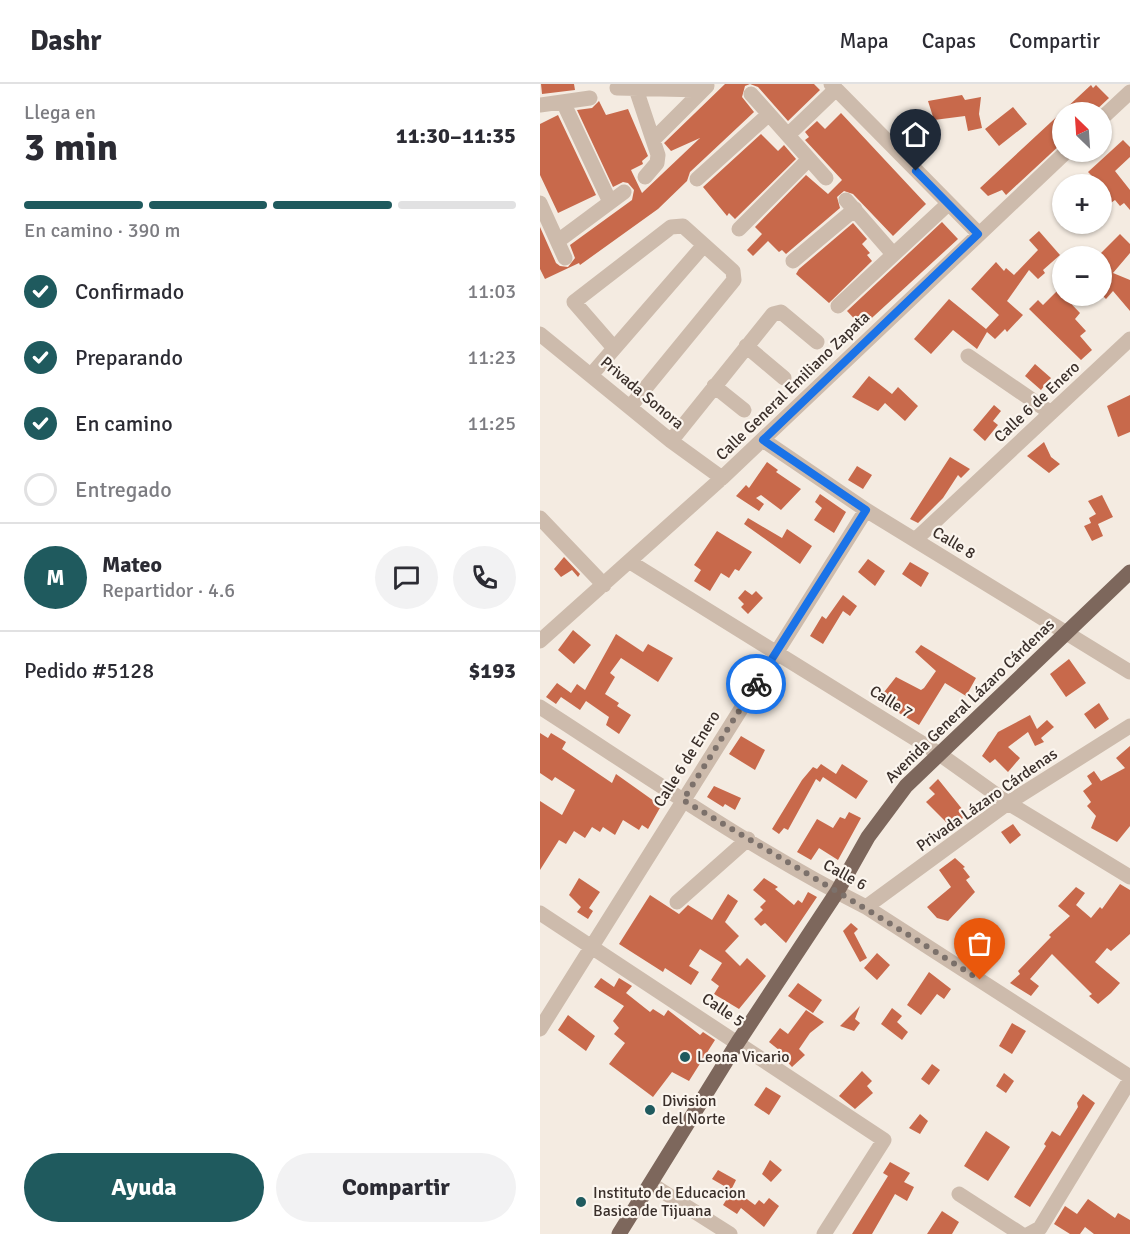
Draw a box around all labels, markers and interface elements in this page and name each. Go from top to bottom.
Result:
text: Dashr [30,24,101,58]
text: Mapa [839,28,889,54]
text: Capas [922,28,976,54]
text: Compartir [1009,28,1100,54]
text: Llega en [24,100,96,125]
north arrow [1052,102,1112,162]
map controls [1052,102,1112,306]
pin [890,109,941,171]
icon: home [899,118,932,151]
text: 11:30–11:35 [396,122,516,149]
text: 3 min [24,123,118,171]
button: + [1052,174,1112,234]
text: En camino · 390 m [24,218,181,243]
button: − [1052,246,1112,306]
icon: check [24,275,57,308]
text: Confirmado [75,278,184,305]
text: 11:03 [467,279,516,304]
street label: Calle General Emiliano Zapata [712,307,874,465]
icon: check [24,341,57,374]
text: Preparando [75,344,183,371]
text: 11:23 [467,345,516,370]
street label: Privada Sonora [596,352,688,434]
street label: Calle 6 de Enero [990,357,1084,447]
icon: check [24,407,57,440]
text: En camino [75,410,173,437]
text: 11:25 [467,411,516,436]
text: Entregado [75,476,172,503]
street label: Calle 8 [929,522,979,564]
button: chat [375,546,438,609]
button: phone [453,546,516,609]
text: Mateo [102,551,162,578]
text: M [46,564,65,591]
text: Repartidor · 4.6 [102,578,235,603]
street label: Avenida General Lázaro Cárdenas [881,615,1059,787]
courier [726,654,786,714]
text: Pedido #5128 [24,657,154,684]
text: $193 [468,657,516,684]
icon: bike [740,668,773,701]
street label: Calle 7 [866,681,916,723]
street label: Calle 6 de Enero [649,707,725,811]
street label: Privada Lázaro Cárdenas [913,744,1061,856]
street label: Calle 6 [820,855,870,895]
pin [954,918,1005,980]
icon: bag [963,927,996,960]
street label: Calle 5 [698,989,748,1031]
place label: Leona Vicario [697,1047,790,1067]
marker: Leona Vicario [678,1050,692,1064]
place label: Division del Norte [662,1091,726,1129]
marker: Division del Norte [643,1103,657,1117]
button: Ayuda [24,1153,264,1222]
button: Compartir [276,1153,516,1222]
place label: Instituto de Educacion Basica de Tijuana [593,1183,746,1221]
marker: Instituto de Educacion Basica de Tijuana [574,1195,588,1209]

